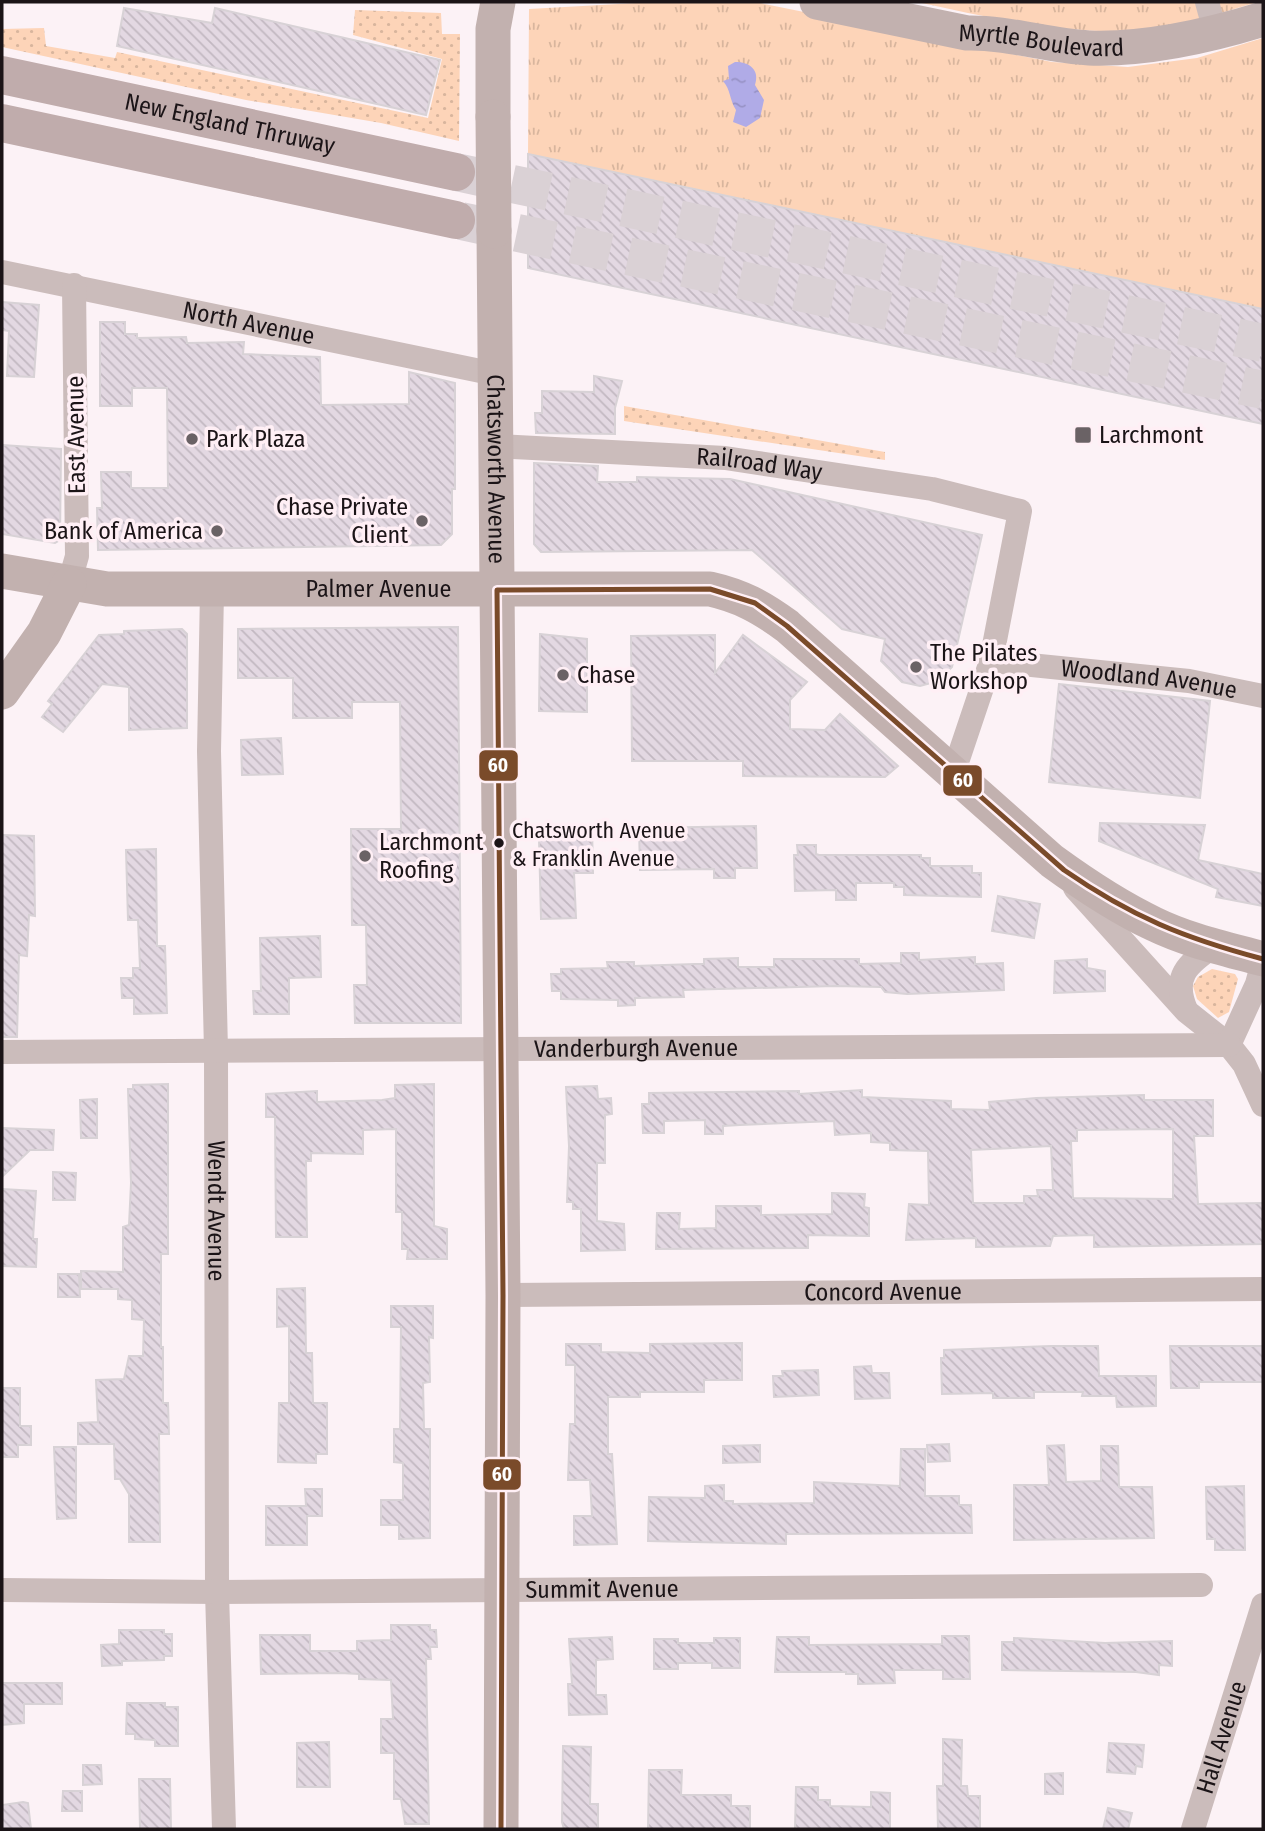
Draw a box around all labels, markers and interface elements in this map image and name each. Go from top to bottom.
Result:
street label: Myrtle Boulevard [958,19,1125,62]
street label: New England Thruway [122,88,338,160]
street label: North Avenue [180,296,317,350]
street label: Chatsworth Avenue [481,374,511,564]
street label: East Avenue [61,376,91,494]
place label: Larchmont [1099,421,1204,449]
place label: Park Plaza [206,425,306,453]
marker: Larchmont [1073,425,1093,445]
marker: Park Plaza [184,431,200,447]
street label: Railroad Way [696,443,824,486]
place label: Chase Private Client [276,493,408,549]
marker: Chase Private Client [414,513,430,529]
place label: Bank of America [44,517,203,545]
marker: Bank of America [209,523,225,539]
street label: Palmer Avenue [306,575,451,603]
place label: The Pilates Workshop [930,639,1037,695]
street label: Woodland Avenue [1060,654,1239,704]
marker: The Pilates Workshop [908,659,924,675]
place label: Chase [577,661,635,689]
marker: Chase [555,667,571,683]
line badge: 60 [478,749,519,782]
text: 60 [488,754,508,777]
line badge: 60 [942,764,983,797]
text: 60 [953,769,973,792]
place label: Chatsworth Avenue & Franklin Avenue [512,817,686,872]
place label: Larchmont Roofing [379,828,484,884]
marker: Chatsworth Avenue & Franklin Avenue [492,836,506,850]
marker: Larchmont Roofing [357,848,373,864]
street label: Vanderburgh Avenue [534,1034,738,1063]
street label: Wendt Avenue [202,1140,230,1281]
street label: Concord Avenue [804,1277,962,1307]
line badge: 60 [482,1458,522,1491]
text: 60 [492,1463,512,1486]
street label: Summit Avenue [525,1575,679,1604]
street label: Hall Avenue [1191,1678,1252,1797]

